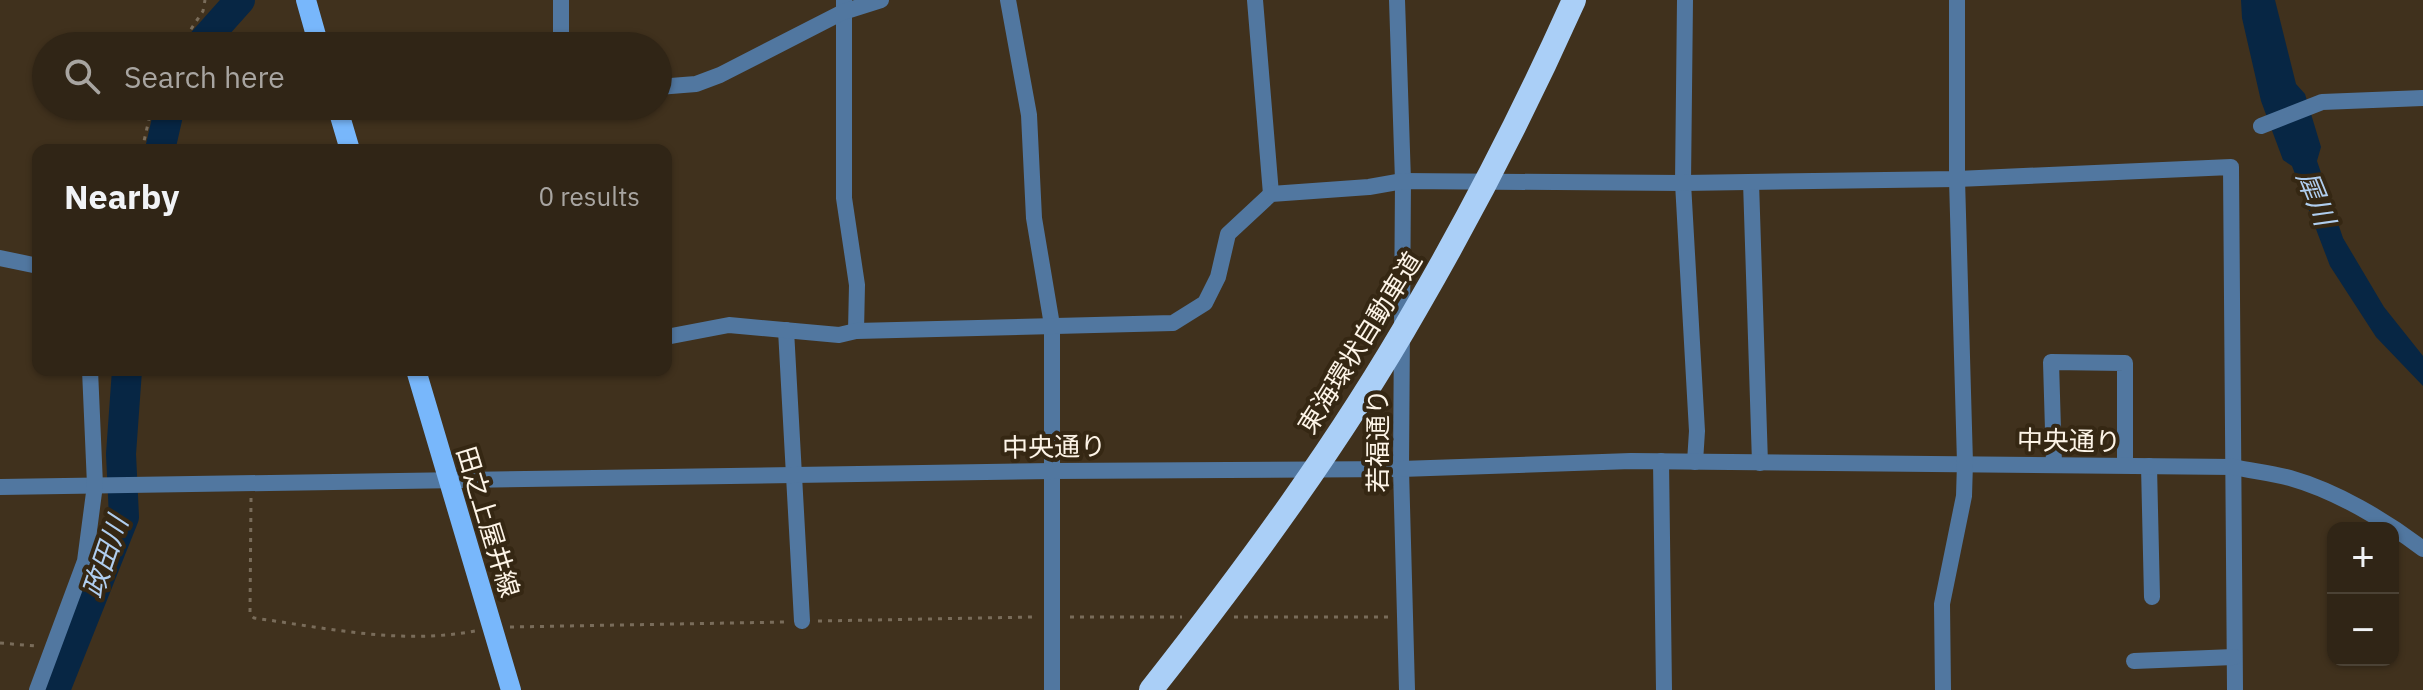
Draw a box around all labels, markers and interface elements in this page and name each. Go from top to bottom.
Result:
search box [32,32,672,120]
icon: search [60,54,104,98]
text: Search here [124,57,285,96]
water label: 犀川 [2289,165,2345,233]
text: Nearby [64,174,179,218]
text: 0 results [538,179,640,213]
street label: 東海環状自動車道 [1290,245,1429,440]
street label: 若福通り [1360,389,1394,493]
street label: 中央通り [2017,422,2121,458]
street label: 中央通り [1002,428,1106,464]
street label: 田之上屋井線 [450,442,528,601]
water label: 政田川 [73,508,137,603]
map controls [2327,522,2399,666]
button: + [2327,522,2399,594]
button: − [2327,594,2399,666]

